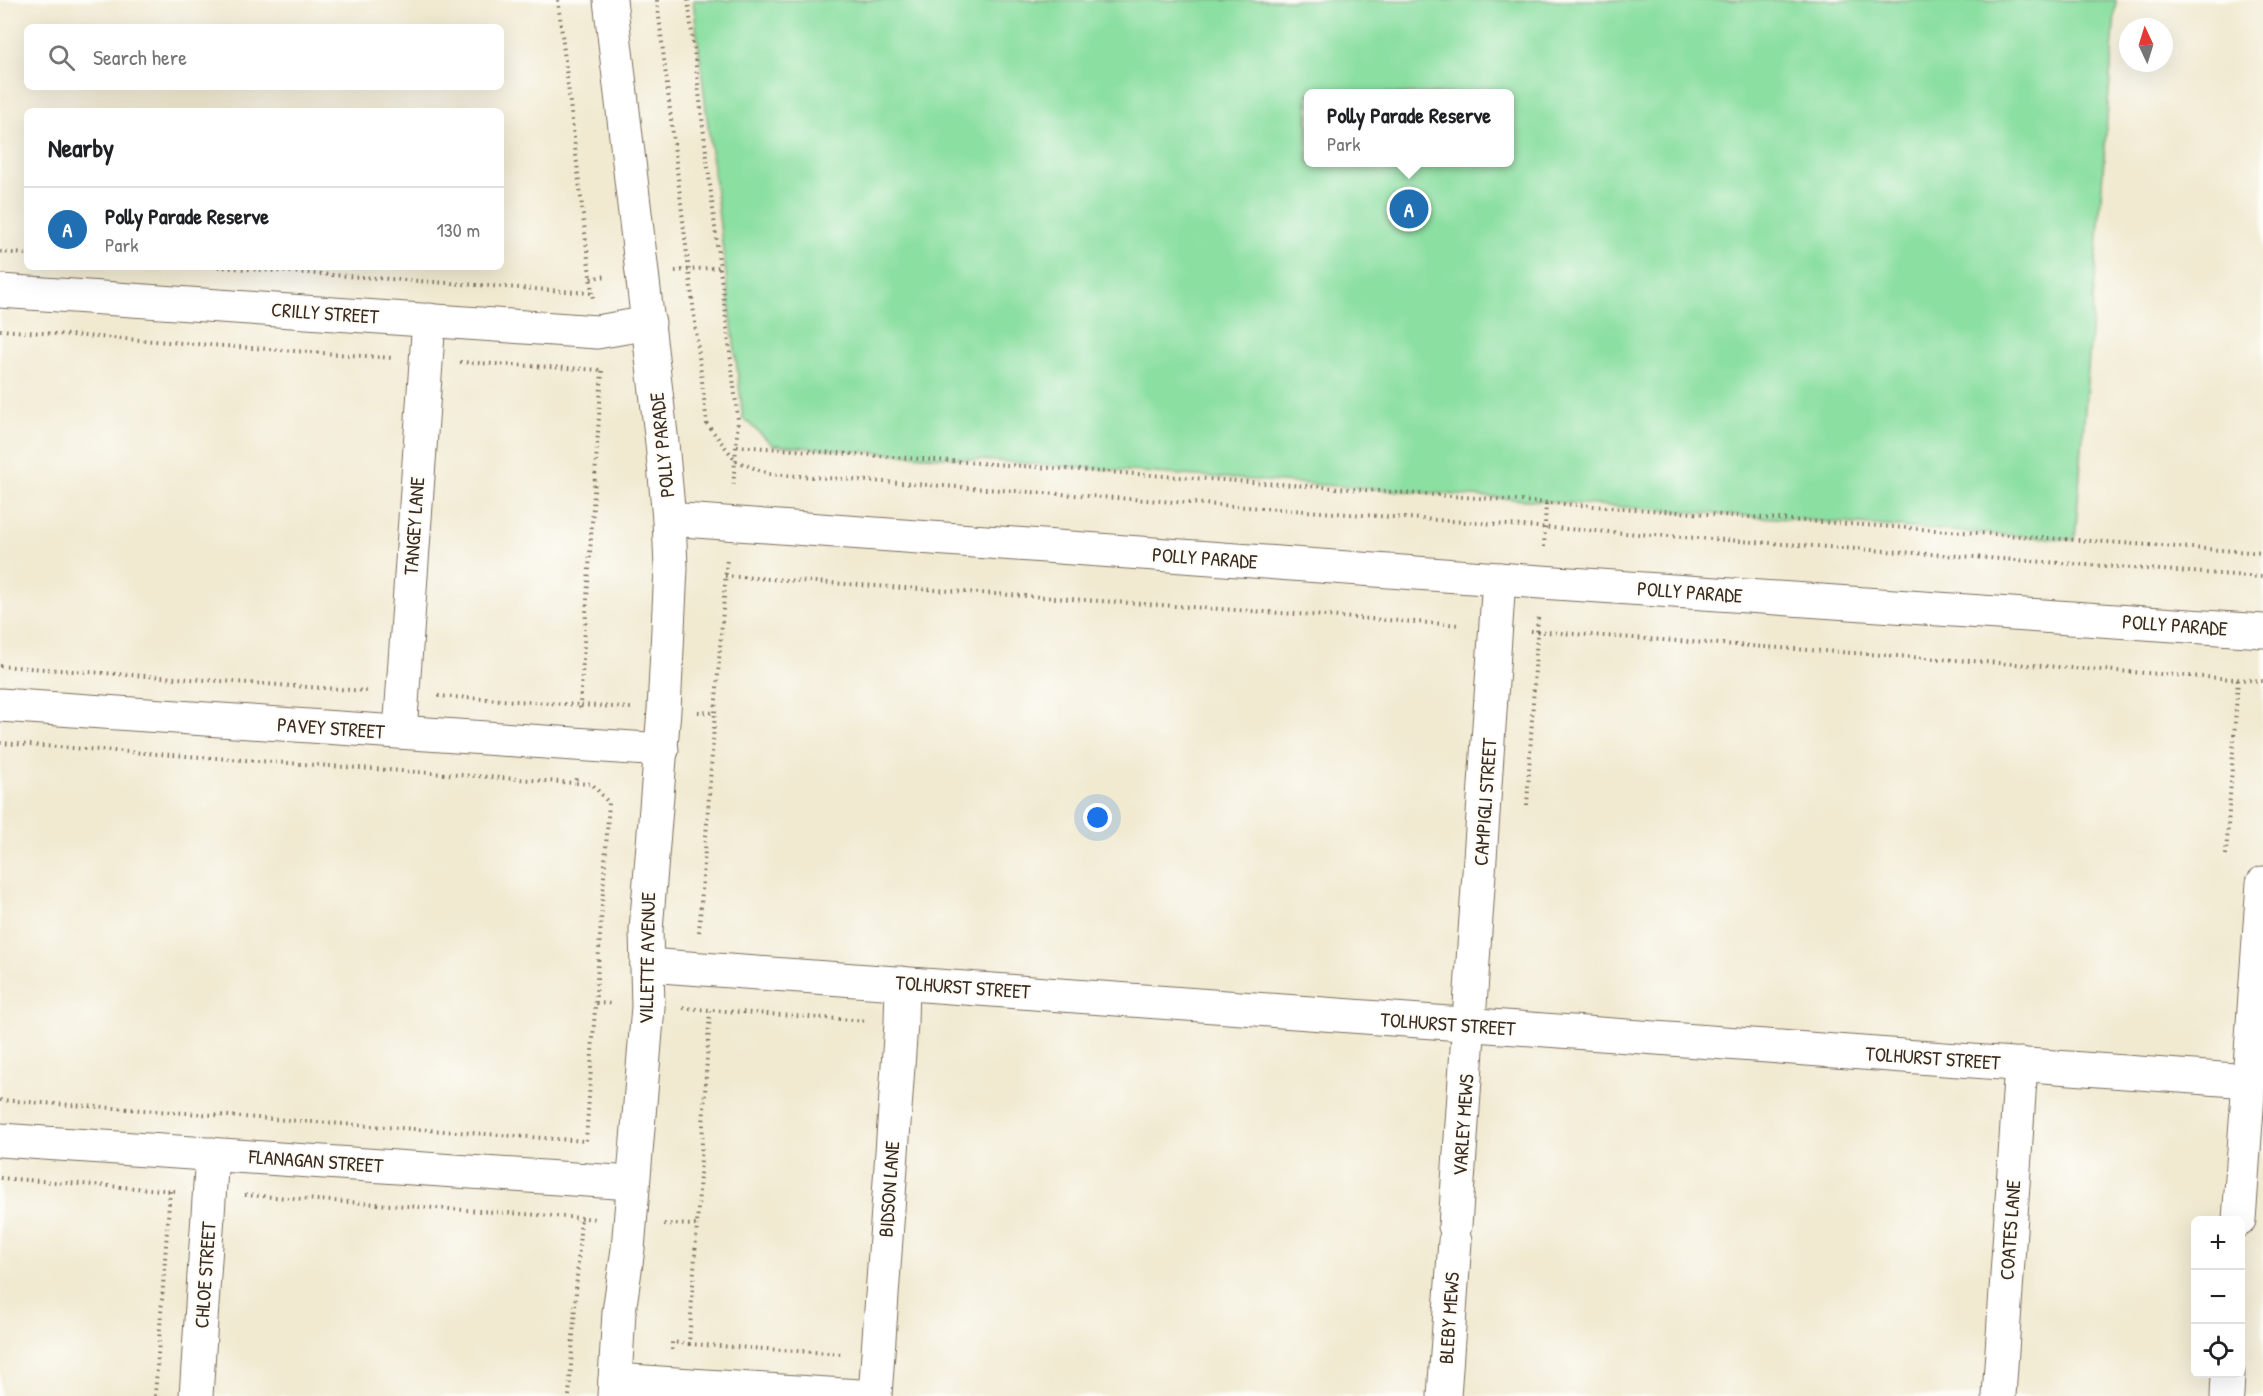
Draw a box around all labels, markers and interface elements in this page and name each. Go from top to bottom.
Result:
north arrow [2119,18,2173,72]
search box [24,24,504,90]
icon: search [45,41,78,74]
text: Search here [93,42,187,72]
popup [1304,89,1514,167]
text: Polly Parade Reserve [1327,100,1491,130]
text: Nearby [48,130,114,165]
text: Park [1327,130,1360,157]
pin: A [1390,186,1428,232]
text: Polly Parade Reserve [105,201,269,231]
text: A [63,216,72,243]
text: 130 m [437,216,480,243]
text: Park [105,231,138,258]
street label: CRILLY STREET [270,295,380,330]
street label: POLLY PARADE [643,391,680,499]
street label: TANGEY LANE [397,476,430,576]
street label: POLLY PARADE [1151,540,1259,575]
street label: POLLY PARADE [1636,574,1744,609]
street label: POLLY PARADE [2121,607,2229,642]
street label: PAVEY STREET [276,710,386,745]
street label: CAMPIGLI STREET [1467,737,1502,867]
your location [1083,803,1112,832]
street label: VILLETTE AVENUE [632,892,661,1024]
street label: TOLHURST STREET [895,968,1032,1005]
street label: TOLHURST STREET [1380,1005,1517,1042]
street label: TOLHURST STREET [1865,1039,2002,1076]
street label: VARLEY MEWS [1445,1073,1480,1177]
street label: BIDSON LANE [872,1140,905,1238]
street label: FLANAGAN STREET [247,1142,385,1179]
street label: COATES LANE [1993,1179,2026,1281]
map controls [2191,1216,2245,1378]
button: + [2191,1216,2245,1270]
street label: CHLOE STREET [187,1220,222,1329]
button: − [2191,1270,2245,1324]
street label: BLEBY MEWS [1432,1271,1465,1365]
button: locate [2191,1324,2245,1378]

